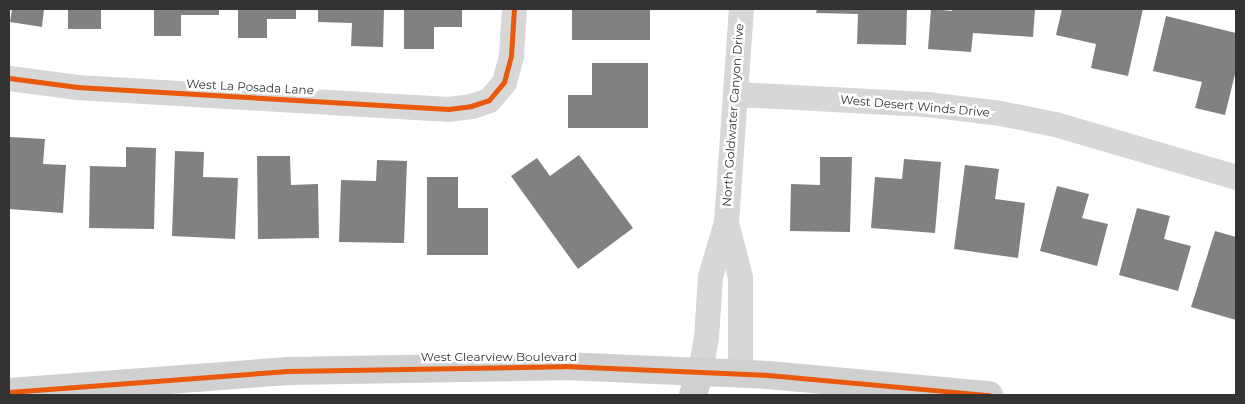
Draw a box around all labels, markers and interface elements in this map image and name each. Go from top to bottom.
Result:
street label: North Goldwater Canyon Drive [719,23,747,207]
street label: West La Posada Lane [186,76,314,98]
street label: West Desert Winds Drive [840,92,990,120]
street label: West Clearview Boulevard [421,350,577,364]

